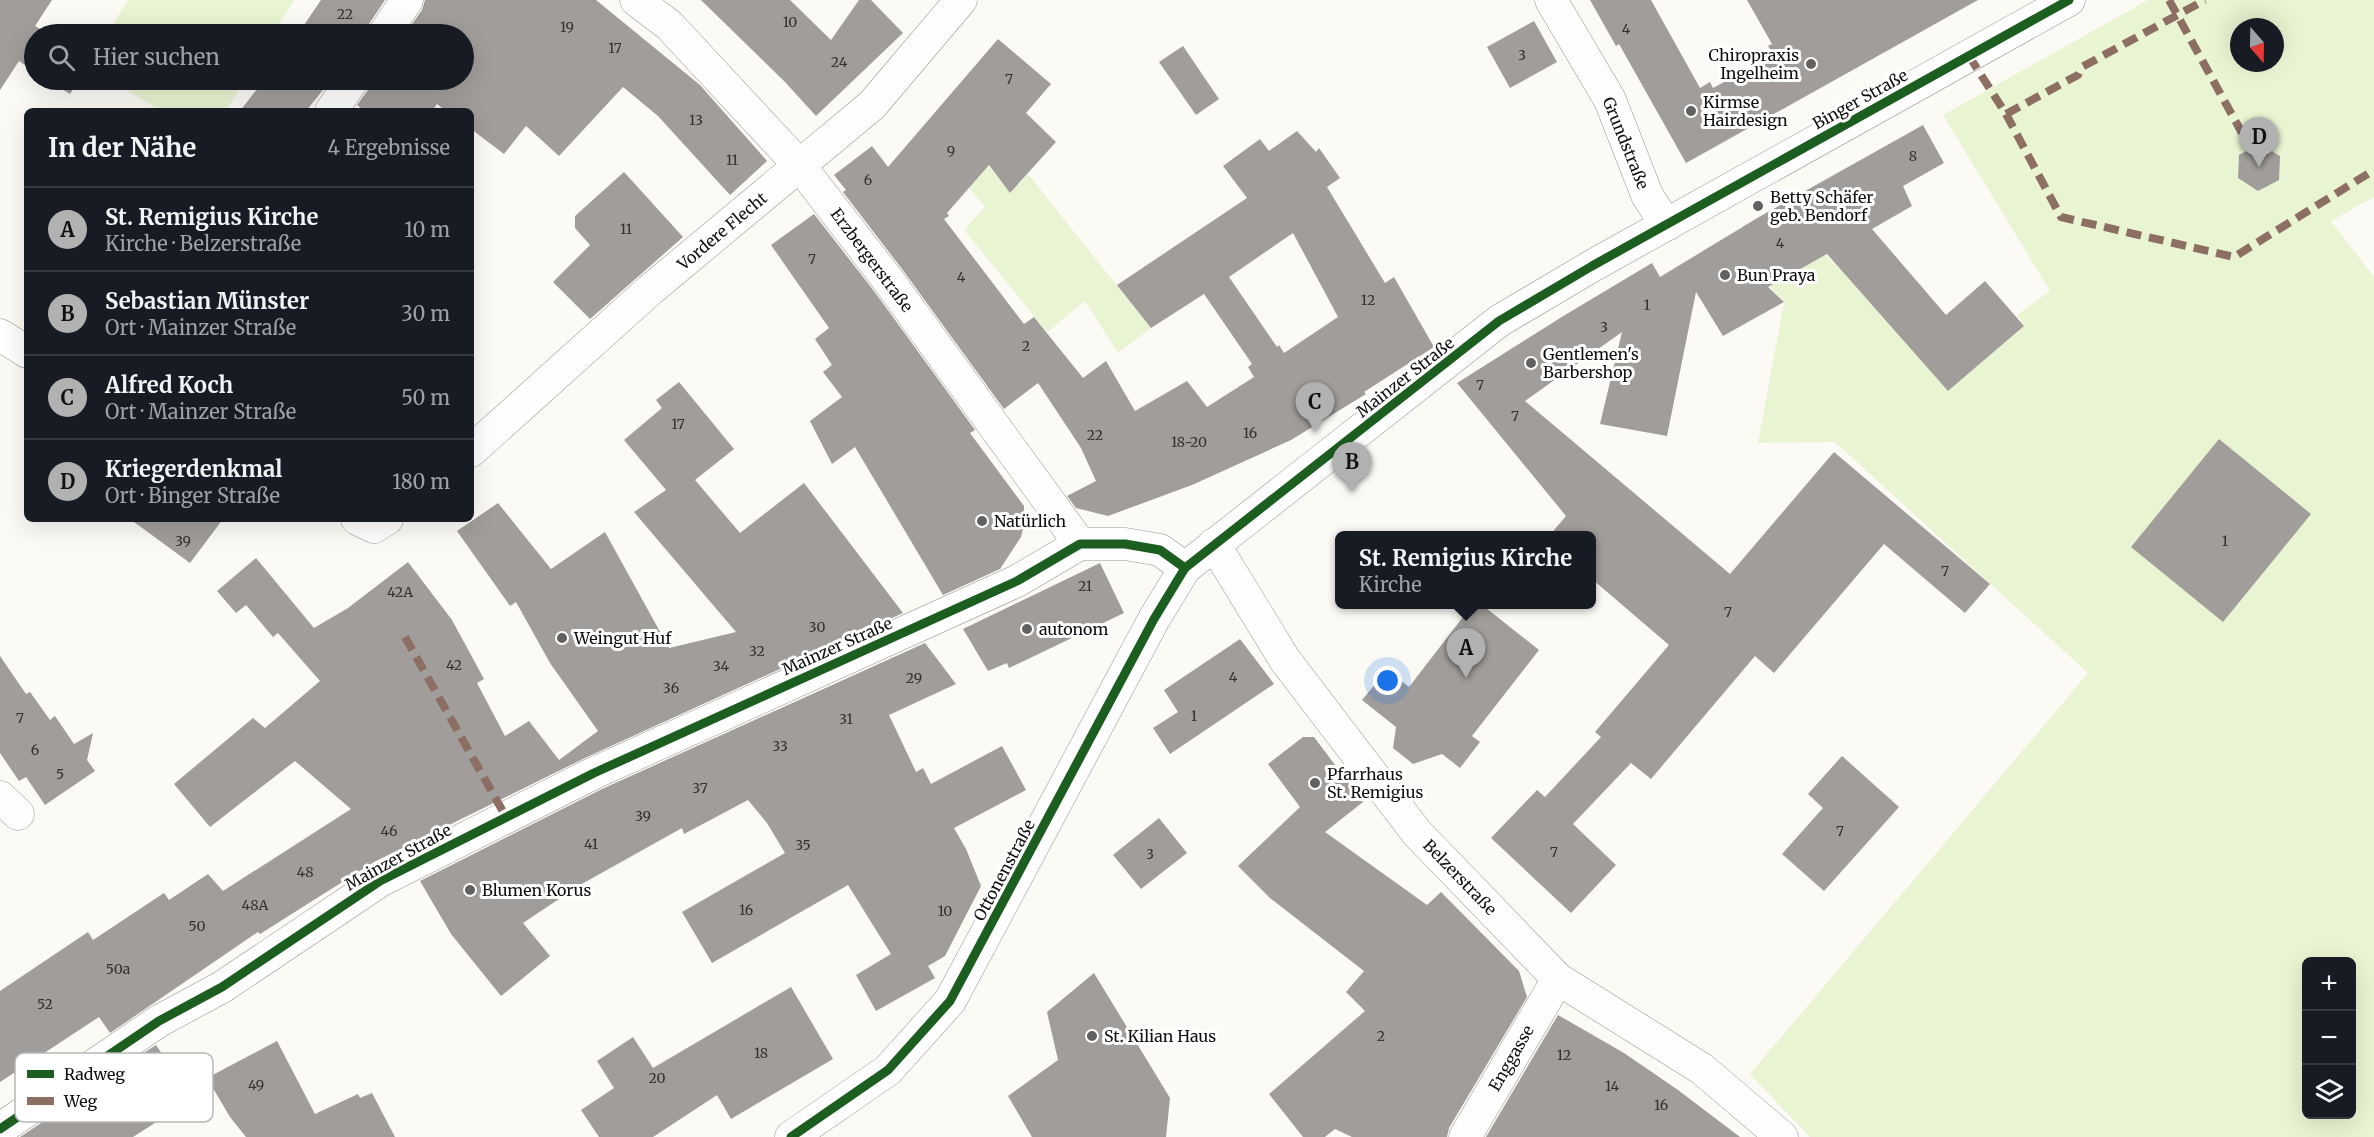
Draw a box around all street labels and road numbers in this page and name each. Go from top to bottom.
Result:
street label: Binger Straße [1809,65,1911,133]
street label: Grundstraße [1598,94,1654,192]
street label: Vordere Flecht [672,187,771,275]
street label: Erzbergerstraße [826,204,918,316]
street label: Mainzer Straße [1352,333,1458,421]
street label: Mainzer Straße [779,613,895,679]
street label: Ottonenstraße [969,816,1039,924]
street label: Mainzer Straße [341,820,455,894]
street label: Belzerstraße [1419,835,1501,919]
street label: Enggasse [1484,1022,1538,1094]

